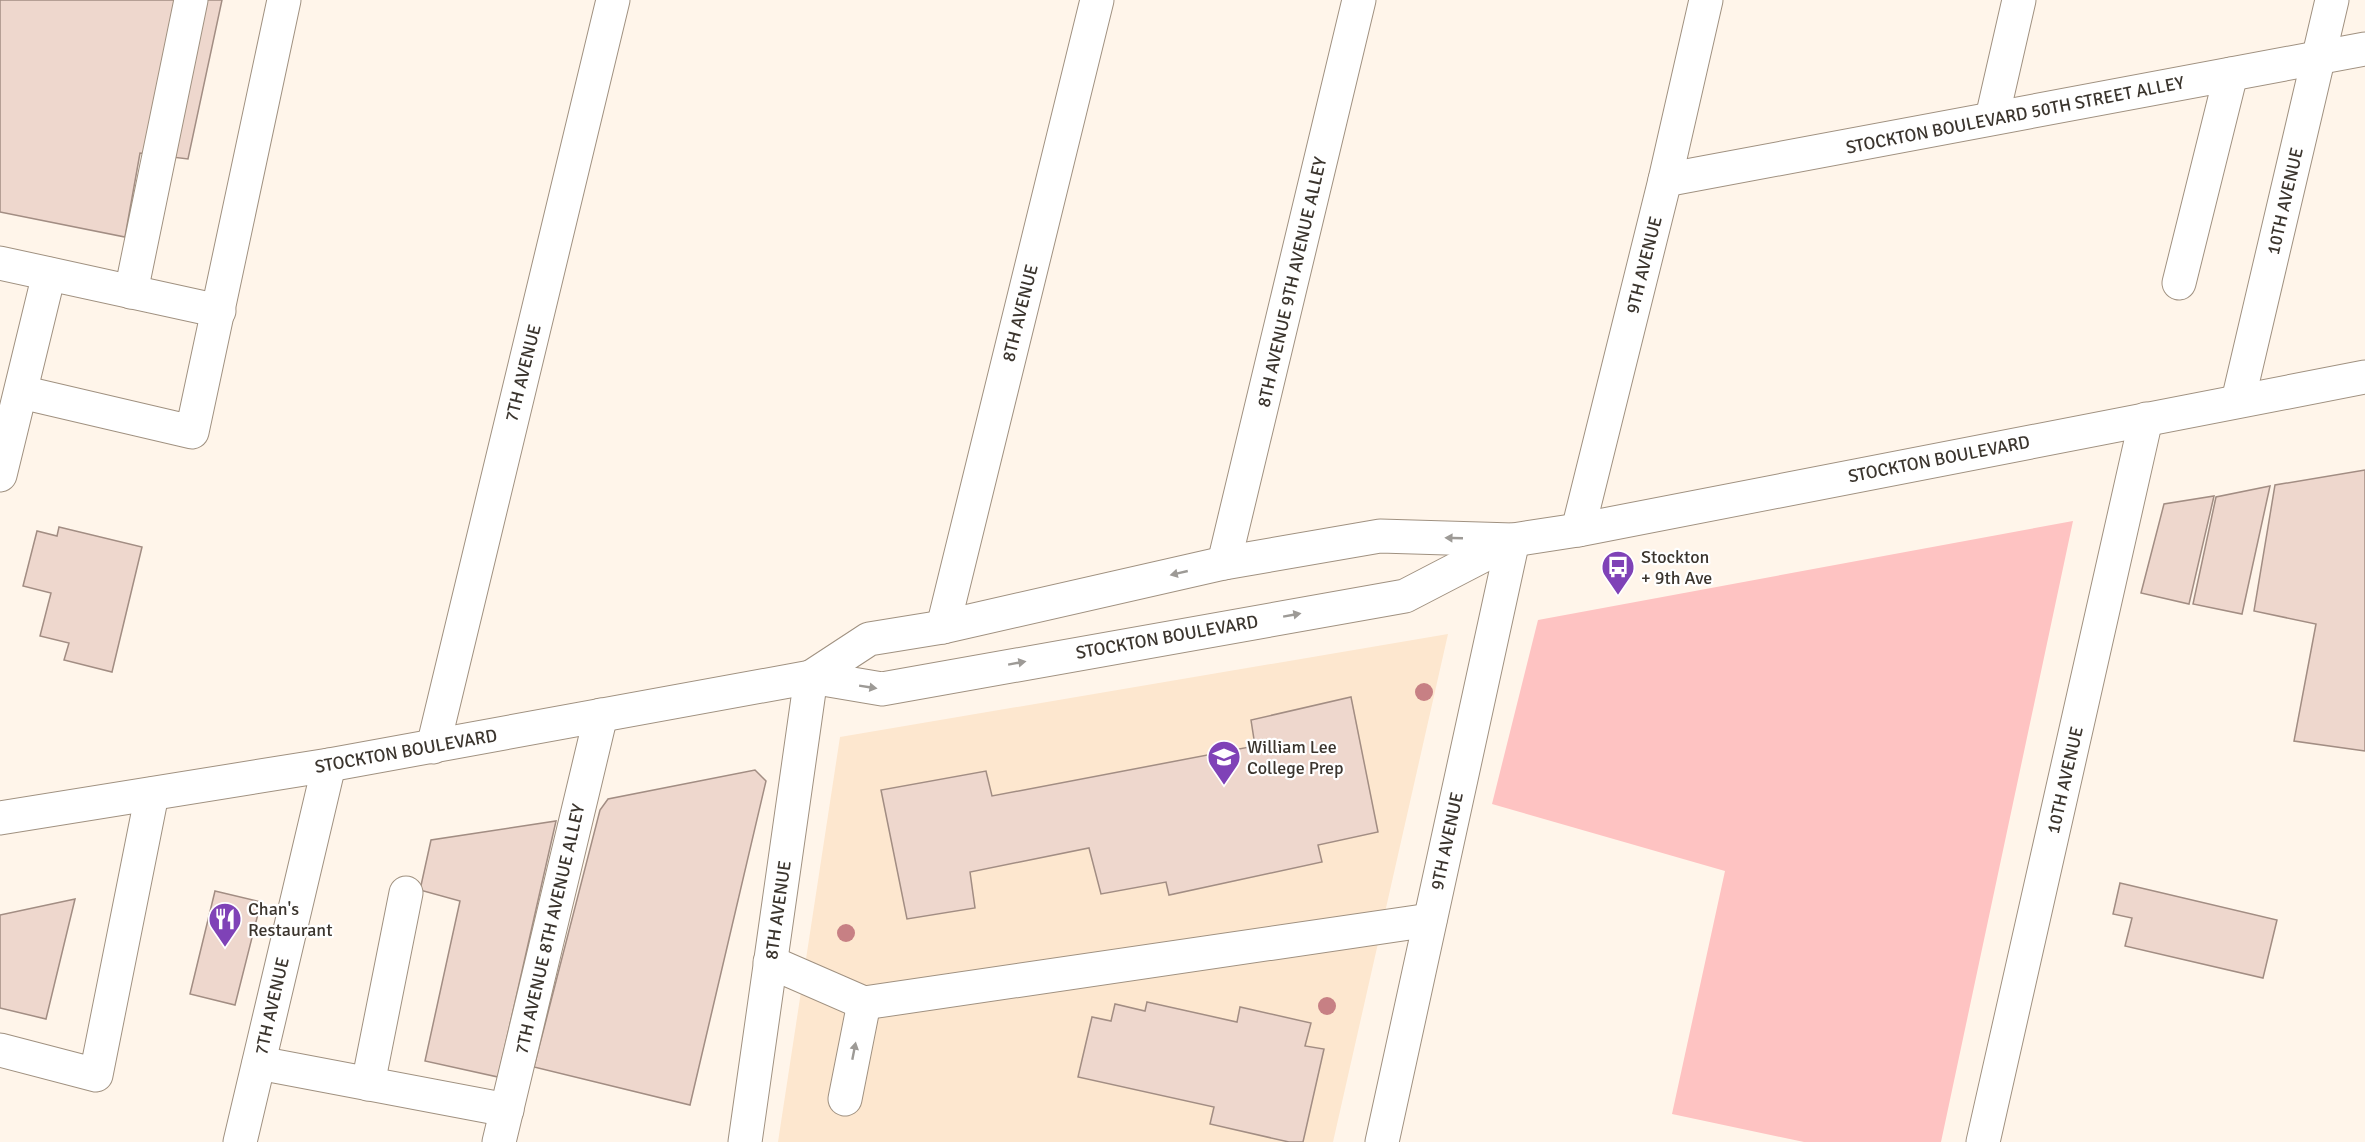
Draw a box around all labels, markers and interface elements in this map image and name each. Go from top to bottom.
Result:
street label: STOCKTON BOULEVARD 50TH STREET ALLEY [1844,71,2186,159]
street label: 10TH AVENUE [2262,145,2308,257]
street label: 8TH AVENUE 9TH AVENUE ALLEY [1252,155,1332,409]
street label: 9TH AVENUE [1621,214,1667,316]
street label: 8TH AVENUE [997,262,1043,364]
street label: 7TH AVENUE [500,322,546,424]
street label: STOCKTON BOULEVARD [1846,431,2032,487]
one-way arrow [1445,533,1464,543]
place label: Stockton + 9th Ave [1641,546,1712,589]
bus stop icon: Stockton + 9th Ave [1600,549,1636,596]
one-way arrow [1170,569,1188,579]
street label: STOCKTON BOULEVARD [1074,610,1260,664]
one-way arrow [1283,610,1302,619]
one-way arrow [1008,659,1027,668]
one-way arrow [859,682,878,691]
street label: STOCKTON BOULEVARD [313,724,499,778]
street label: 10TH AVENUE [2042,724,2088,836]
place label: William Lee College Prep [1247,736,1344,779]
school or university icon: William Lee College Prep [1206,739,1242,786]
street label: 9TH AVENUE [1426,790,1468,892]
street label: 7TH AVENUE 8TH AVENUE ALLEY [510,802,590,1056]
street label: 8TH AVENUE [760,859,796,961]
place label: Chan's Restaurant [248,898,332,941]
restaurant icon: Chan's Restaurant [207,901,243,948]
street label: 7TH AVENUE [250,955,294,1057]
one-way arrow [850,1041,859,1060]

